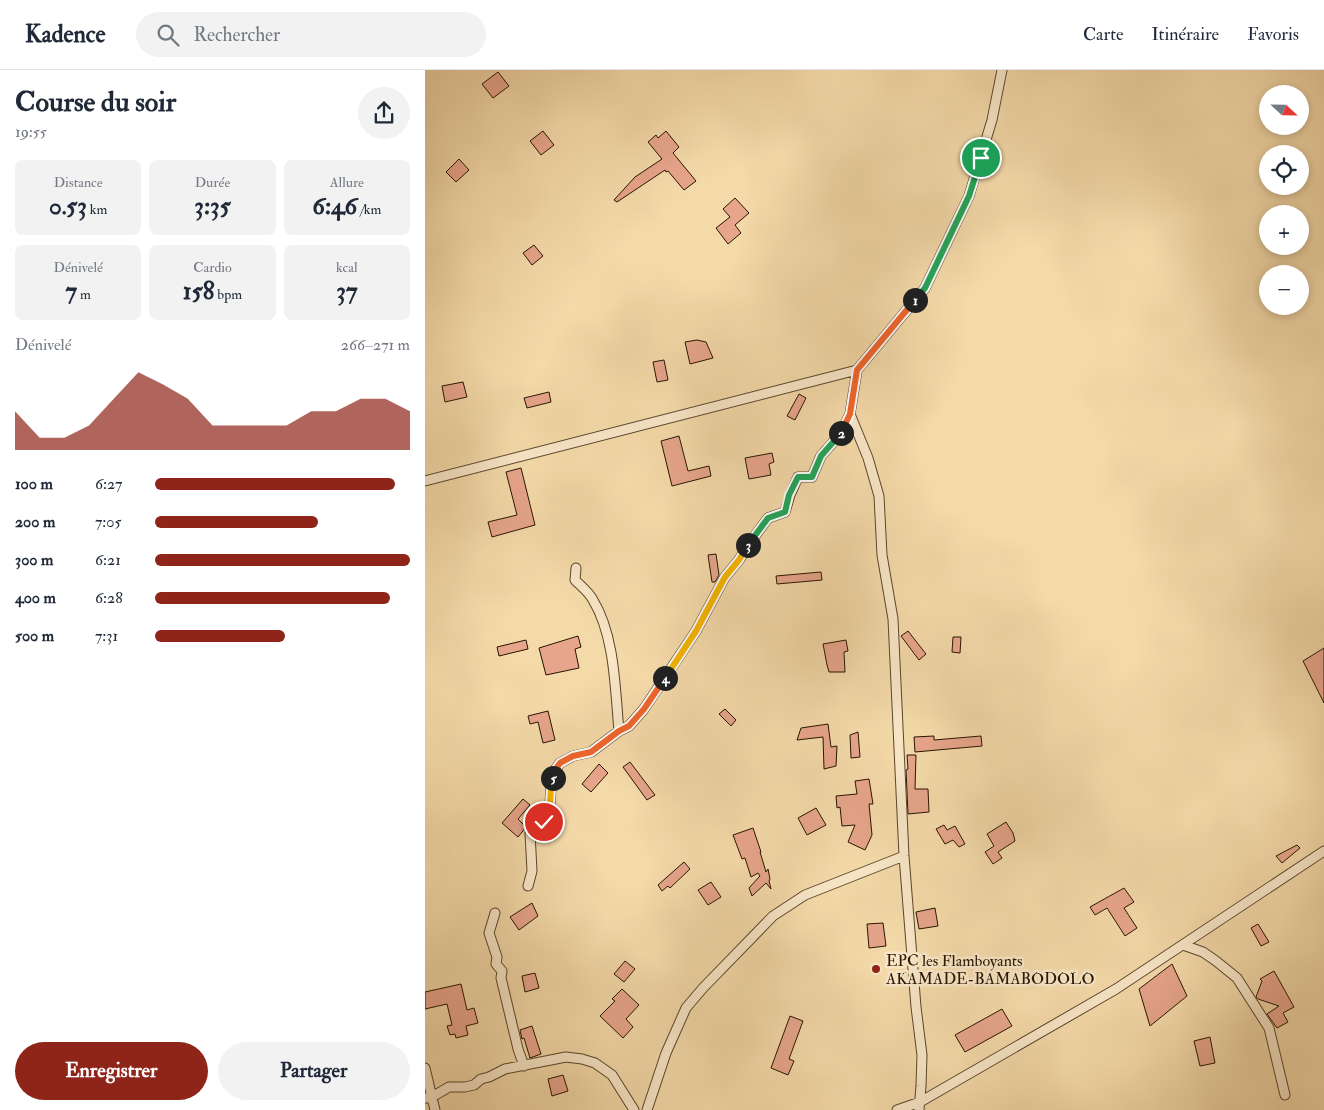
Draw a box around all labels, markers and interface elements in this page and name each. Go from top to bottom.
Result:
search box [136,12,486,57]
text: Kadence [25,19,106,50]
icon: search [154,21,182,49]
text: Rechercher [194,23,280,47]
text: Carte [1083,23,1124,46]
text: Itinéraire [1152,23,1219,46]
text: Favoris [1247,23,1299,46]
text: Course du soir [15,85,176,120]
north arrow [1259,85,1309,135]
map controls [1259,85,1309,315]
button: share [358,87,410,139]
text: 19:55 [15,122,47,142]
pin [960,137,1002,179]
icon: arrive [967,144,995,172]
button: locate [1259,145,1309,195]
text: Distance [54,174,103,191]
text: Durée [195,174,230,191]
text: Allure [330,174,364,191]
text: 0.53 [49,191,87,222]
text: 3:35 [194,191,231,222]
text: 6:46 [312,191,357,222]
text: km [87,201,107,218]
text: /km [357,201,381,218]
button: + [1259,205,1309,255]
text: Dénivelé [54,259,103,276]
text: Cardio [193,259,232,276]
text: kcal [336,259,358,276]
button: − [1259,265,1309,315]
text: 7 [66,276,77,307]
text: 158 [183,276,214,307]
text: 37 [336,276,357,307]
text: m [77,286,91,303]
text: bpm [214,286,242,303]
pin: 1 [903,288,927,312]
text: 1 [913,292,918,309]
text: Dénivelé [15,335,71,355]
text: 266–271 m [341,335,410,355]
pin: 2 [829,420,853,446]
text: 2 [838,425,845,442]
text: 100 m [15,474,53,494]
text: 6:27 [95,474,122,494]
text: 200 m [15,512,55,532]
text: 7:05 [95,512,122,532]
pin: 3 [735,532,761,558]
text: 3 [746,537,751,554]
text: 300 m [15,550,53,570]
text: 6:21 [95,550,121,570]
text: 400 m [15,588,56,608]
text: 6:28 [95,588,123,608]
text: 500 m [15,626,54,646]
text: 7:31 [95,626,118,646]
pin: 4 [653,666,677,690]
text: 4 [662,670,669,687]
pin: 5 [541,766,565,790]
text: 5 [550,770,557,787]
pin [523,801,565,843]
icon: check [530,808,558,836]
place label: EPC les Flamboyants AKAMADE-BAMABODOLO [885,951,1094,989]
marker: EPC les Flamboyants AKAMADE-BAMABODOLO [870,963,882,975]
button: Enregistrer [15,1042,208,1100]
button: Partager [218,1042,410,1100]

